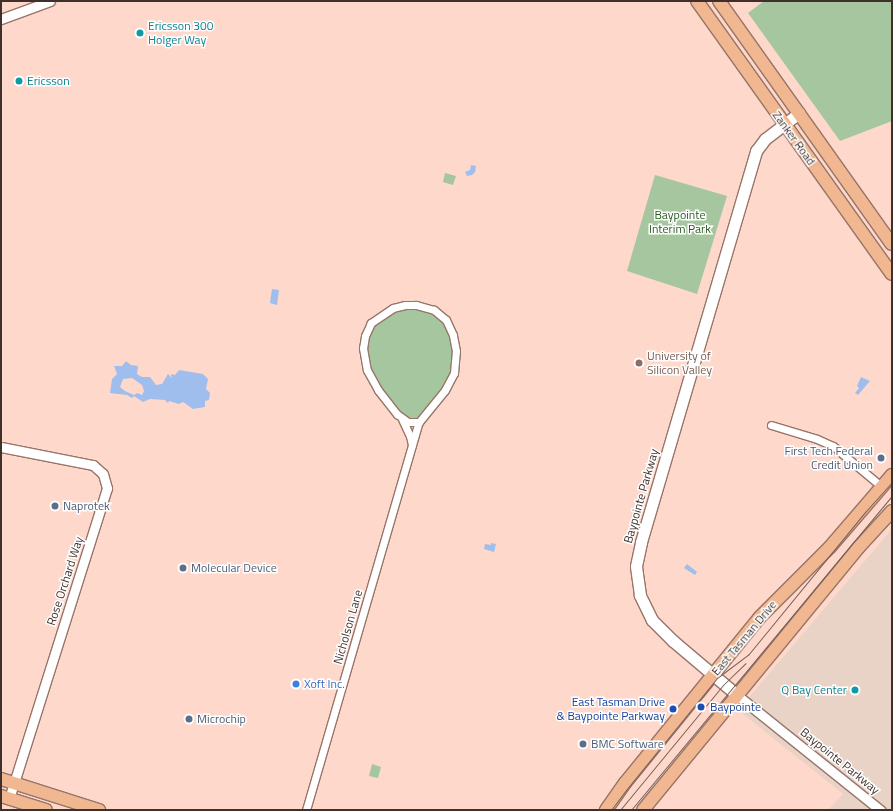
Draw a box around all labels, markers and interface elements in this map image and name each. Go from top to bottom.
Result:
place label: Ericsson 300 Holger Way [148,19,213,47]
marker: Ericsson 300 Holger Way [135,28,145,38]
place label: Ericsson [27,74,70,88]
marker: Ericsson [14,76,24,86]
street label: Zanker Road [770,108,818,168]
park label: Baypointe Interim Park [649,208,711,236]
place label: University of Silicon Valley [647,349,712,377]
marker: University of Silicon Valley [634,358,644,368]
place label: First Tech Federal Credit Union [784,444,873,472]
street label: Baypointe Parkway [621,447,661,545]
marker: First Tech Federal Credit Union [876,453,886,463]
place label: Naprotek [63,499,110,513]
marker: Naprotek [50,501,60,511]
street label: Rose Orchard Way [44,535,86,627]
place label: Molecular Device [191,561,277,575]
marker: Molecular Device [178,563,188,573]
street label: Nicholson Lane [330,588,366,666]
street label: East Tasman Drive [709,598,779,678]
place label: Xoft Inc. [304,677,345,691]
marker: Xoft Inc. [291,679,301,689]
place label: Q Bay Center [781,683,847,697]
marker: Q Bay Center [850,685,860,695]
place label: East Tasman Drive & Baypointe Parkway [557,695,665,723]
place label: Baypointe [710,700,761,714]
marker: Baypointe [695,701,707,713]
marker: East Tasman Drive & Baypointe Parkway [668,704,678,714]
place label: Microchip [197,712,246,726]
marker: Microchip [184,714,194,724]
street label: Baypointe Parkway [798,725,882,797]
place label: BMC Software [591,737,664,751]
marker: BMC Software [578,739,588,749]

